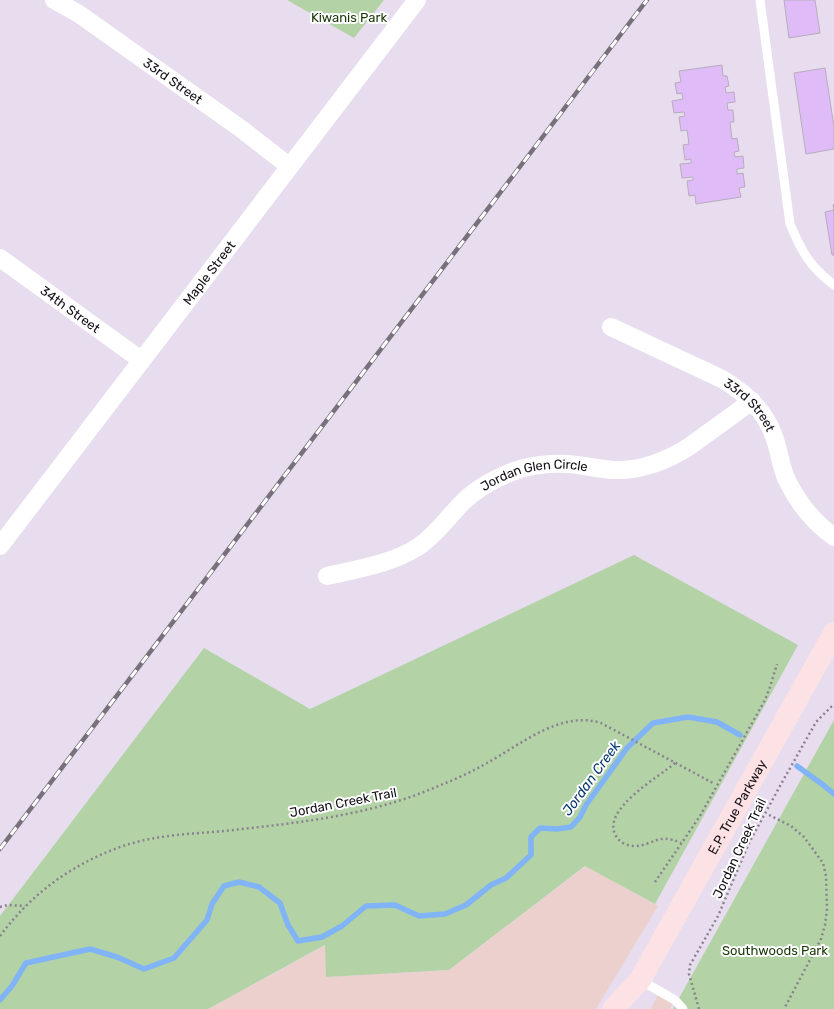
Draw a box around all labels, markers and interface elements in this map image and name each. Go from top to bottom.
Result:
park label: Kiwanis Park [311,10,387,25]
street label: 33rd Street [140,55,205,107]
street label: Maple Street [180,238,238,308]
street label: 34th Street [38,283,103,336]
street label: 33rd Street [721,375,778,434]
street label: Jordan Glen Circle [478,457,589,494]
water label: Jordan Creek [559,737,625,819]
street label: E.P. True Parkway [705,757,770,857]
street label: Jordan Creek Trail [288,785,398,820]
street label: Jordan Creek Trail [710,796,769,901]
park label: Southwoods Park [722,943,828,958]

